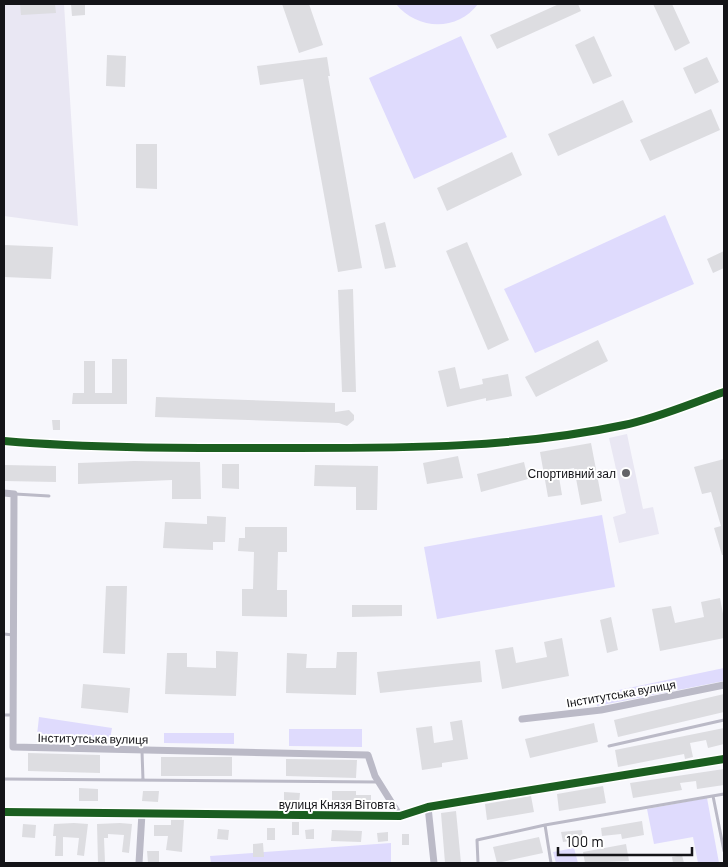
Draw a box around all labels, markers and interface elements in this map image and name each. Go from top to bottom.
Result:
place label: Спортивний зал [528,466,616,481]
marker: Спортивний зал [620,467,632,479]
street label: Інститутська вулиця [565,676,677,711]
street label: Інститутська вулиця [37,730,149,747]
street label: вулиця Князя Вітовта [279,797,396,812]
scale bar [558,824,692,856]
text: 100 m [566,832,604,850]

